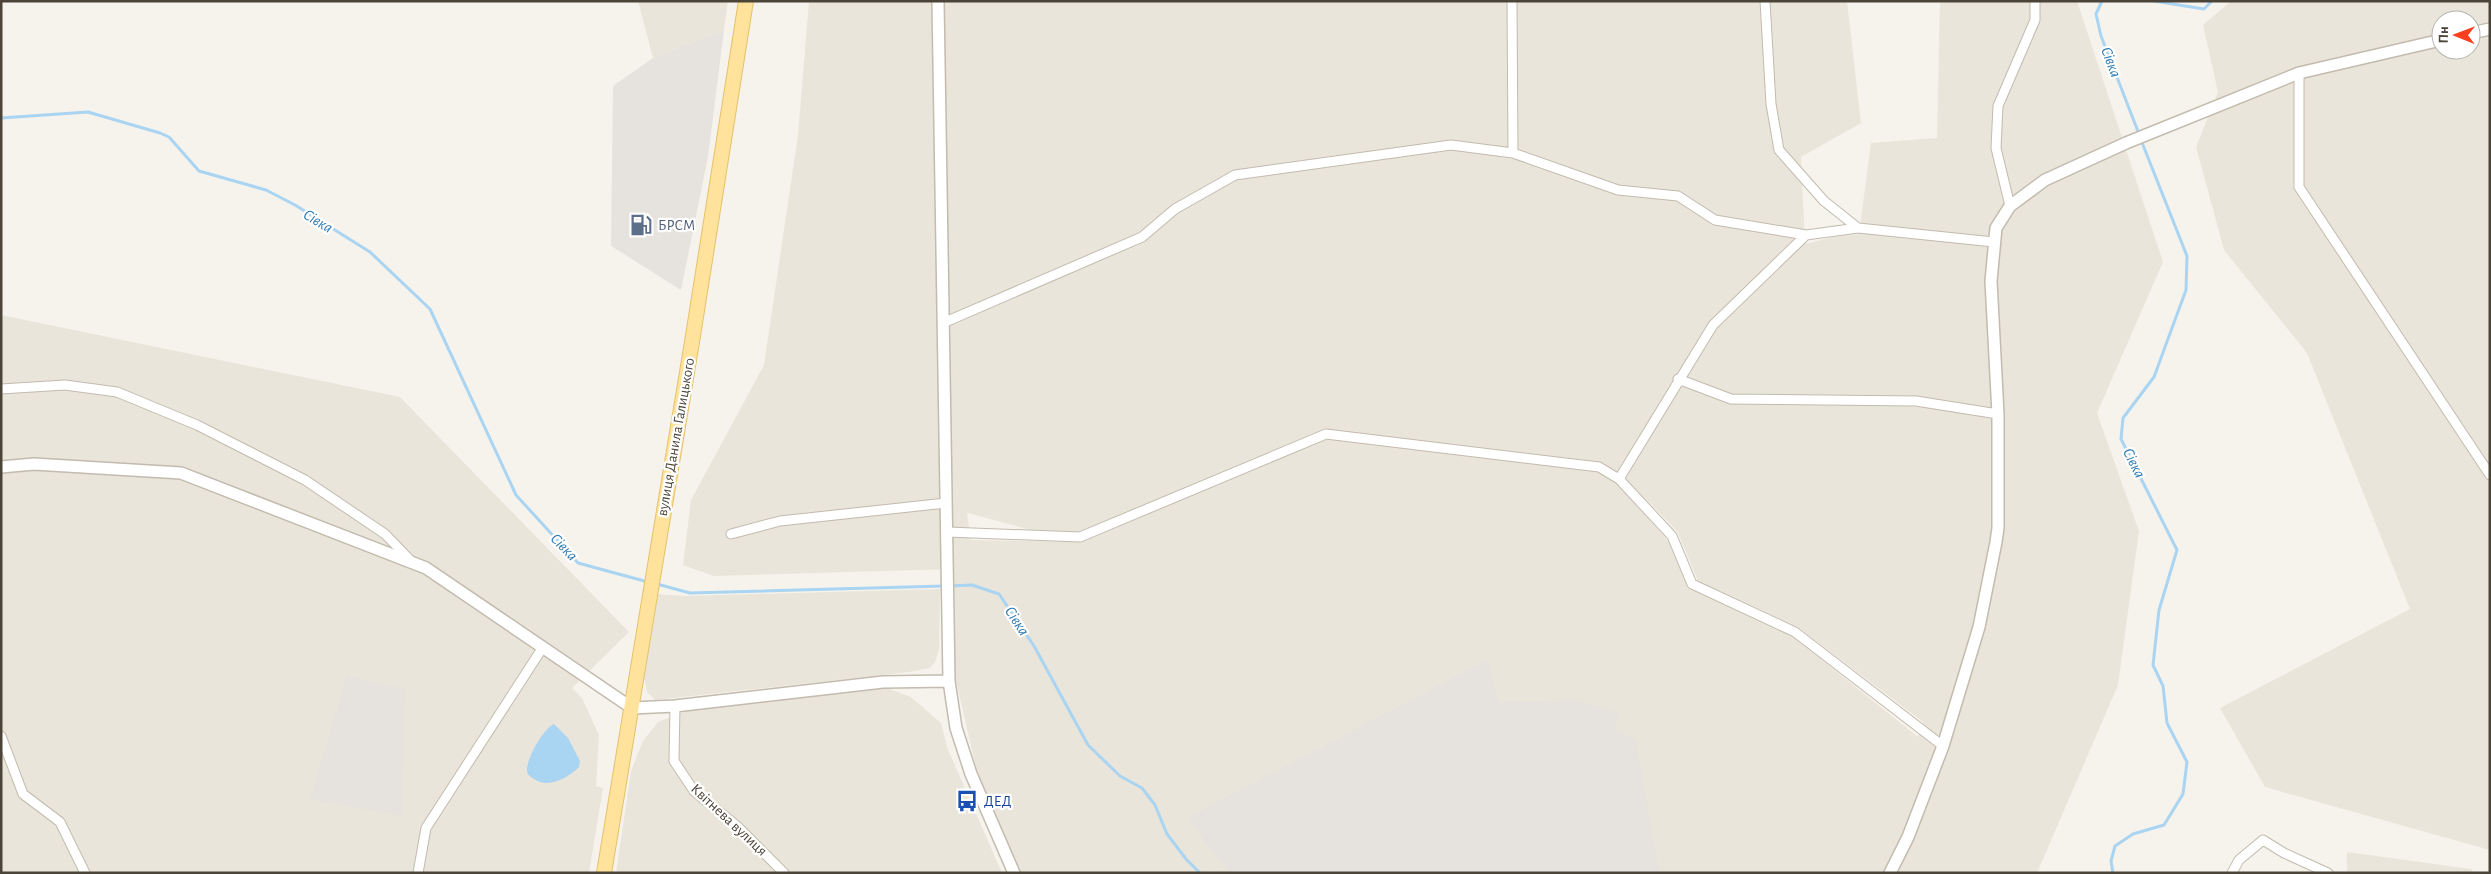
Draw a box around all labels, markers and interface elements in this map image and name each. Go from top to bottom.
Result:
north arrow [2431,10,2481,60]
text: Пн [2437,26,2451,43]
water label: Сівка [2098,45,2124,80]
water label: Сівка [300,206,336,236]
fuel station icon: БРСМ [628,212,654,238]
place label: БРСМ [658,218,695,233]
street label: вулиця Данила Галицького [655,357,697,517]
water label: Сівка [2120,445,2148,481]
water label: Сівка [547,530,581,564]
water label: Сівка [1002,604,1032,639]
street label: Квітнева вулиця [688,781,770,859]
bus stop icon: ДЕД [954,788,980,814]
place label: ДЕД [984,794,1012,809]

